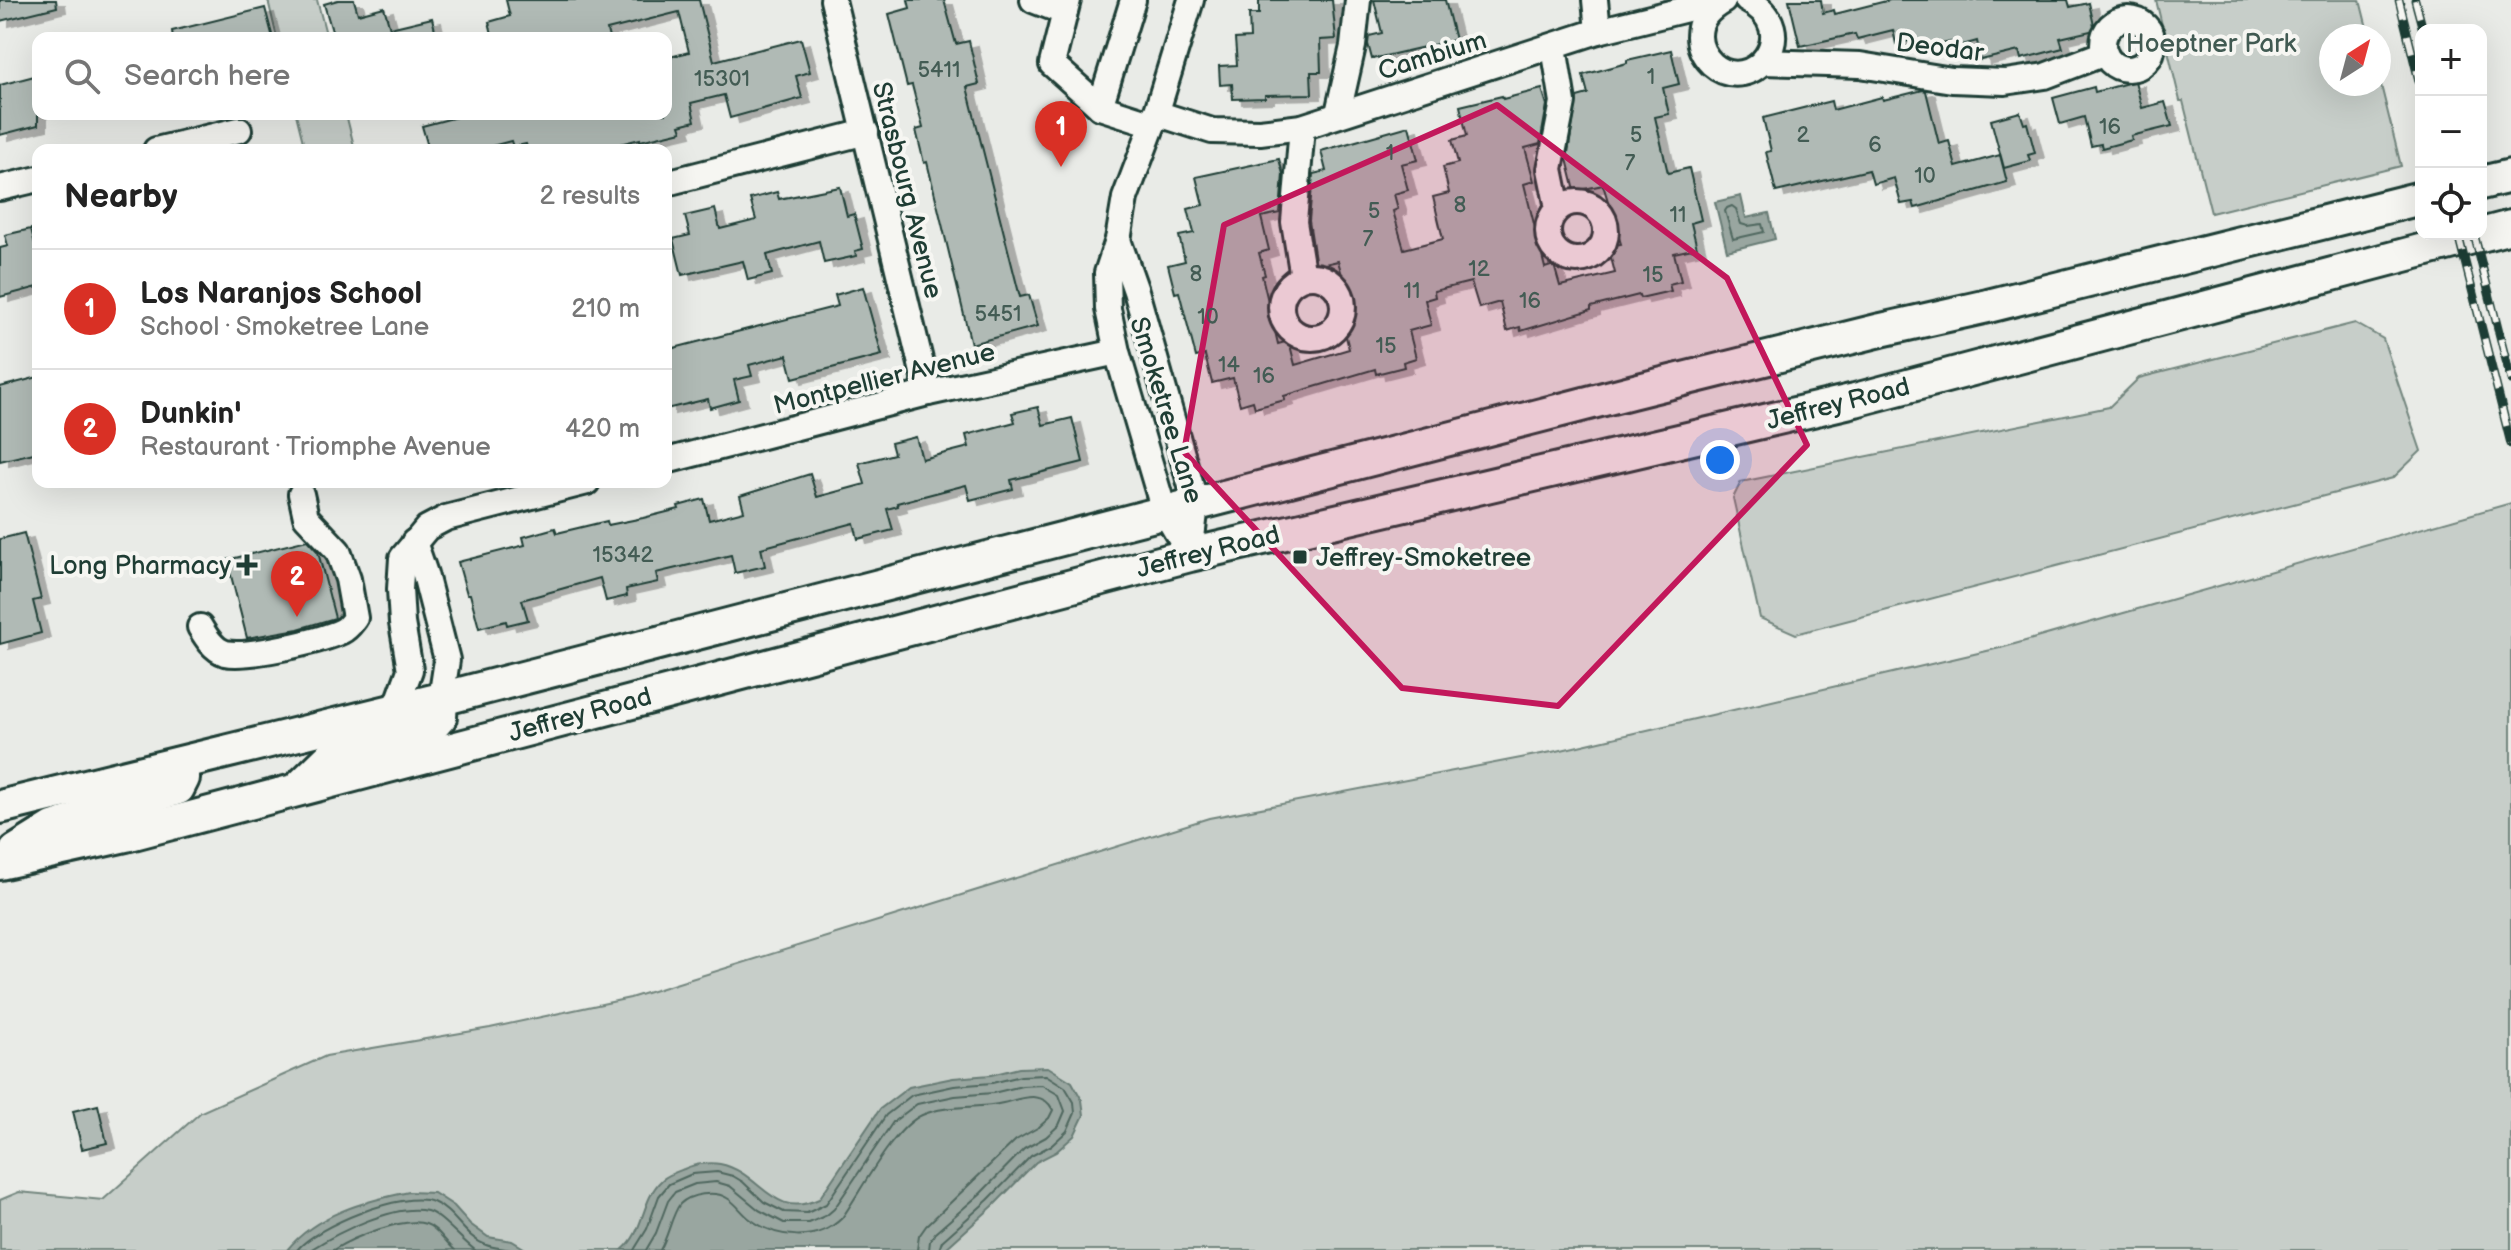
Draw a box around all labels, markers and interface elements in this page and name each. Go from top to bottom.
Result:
north arrow [2319,24,2391,96]
map controls [2415,24,2487,240]
button: + [2415,24,2487,96]
street label: Cambium [1375,25,1490,88]
street label: Deodar [1894,28,1986,69]
park label: Hoeptner Park [2126,29,2297,60]
search box [32,32,672,120]
icon: search [60,54,104,98]
house number: 5411 [917,57,961,84]
text: Search here [124,58,290,94]
house number: 1 [1647,64,1655,91]
house number: 15301 [694,66,750,93]
street label: Strasbourg Avenue [865,79,948,302]
button: − [2415,96,2487,168]
pin: 1 [1035,101,1087,167]
house number: 16 [2099,114,2121,141]
house number: 5 [1630,122,1642,149]
house number: 2 [1797,122,1810,149]
house number: 6 [1868,132,1882,159]
house number: 1 [1386,140,1394,167]
house number: 7 [1625,150,1636,177]
house number: 10 [1914,163,1936,190]
button: locate [2415,168,2487,240]
text: Nearby [64,176,178,217]
text: 2 results [540,181,640,212]
house number: 8 [1454,192,1466,219]
house number: 5 [1368,198,1380,225]
house number: 11 [1669,202,1687,229]
house number: 7 [1363,226,1374,253]
house number: 12 [1468,256,1490,283]
house number: 8 [1190,261,1202,288]
house number: 15 [1642,262,1664,289]
text: Los Naranjos School [140,276,422,312]
house number: 11 [1403,278,1421,305]
house number: 16 [1519,288,1541,315]
text: 1 [85,294,95,325]
text: 210 m [571,294,640,325]
house number: 5451 [974,301,1022,328]
house number: 10 [1197,304,1219,331]
text: School · Smoketree Lane [140,312,429,343]
street label: Smoketree Lane [1122,313,1209,507]
house number: 15 [1375,333,1397,360]
street label: Montpellier Avenue [770,337,998,422]
house number: 14 [1218,352,1241,379]
house number: 16 [1253,363,1275,390]
street label: Jeffrey Road [1764,372,1913,437]
text: Dunkin' [140,396,241,432]
text: 2 [82,414,98,445]
text: 420 m [565,414,640,445]
text: Restaurant · Triomphe Avenue [140,432,491,463]
your location [1700,440,1740,480]
street label: Jeffrey Road [1134,520,1283,585]
house number: 15342 [592,542,654,569]
place label: Jeffrey-Smoketree [1316,543,1531,574]
marker: Jeffrey-Smoketree [1291,548,1309,566]
place label: Long Pharmacy [49,551,231,582]
pin: 2 [271,551,323,617]
marker: Long Pharmacy [238,556,256,574]
street label: Jeffrey Road [506,682,655,749]

